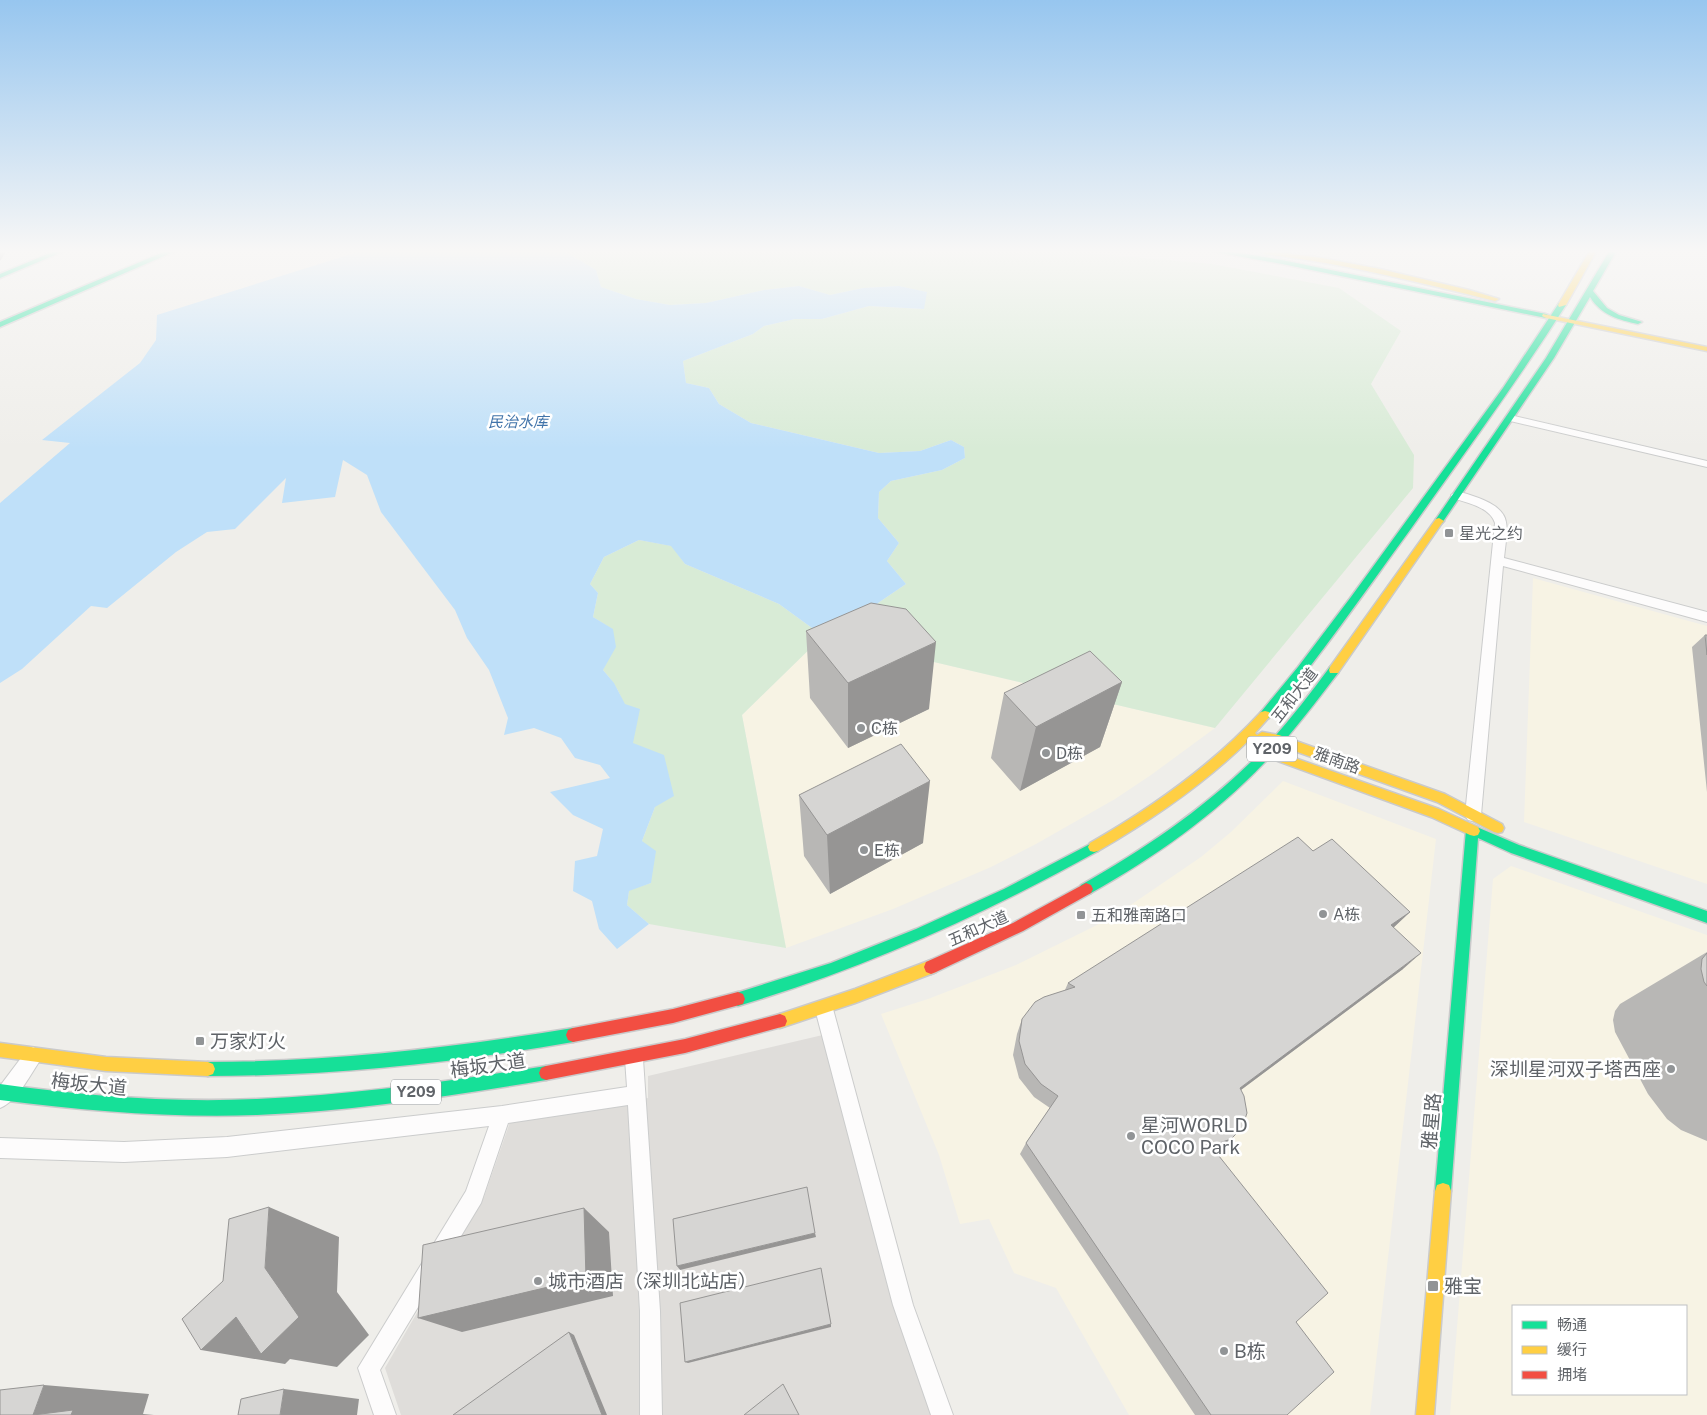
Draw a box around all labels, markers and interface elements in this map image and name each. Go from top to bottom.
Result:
water label: 民治水库 [488,413,551,430]
place label: 星光之约 [1459,524,1523,543]
marker: 星光之约 [1443,527,1455,539]
street label: 五和大道 [1267,664,1322,726]
place label: C栋 [871,719,898,738]
marker: C栋 [855,722,867,734]
road number: Y209 [1247,736,1297,762]
street label: 雅南路 [1311,743,1363,778]
place label: D栋 [1056,744,1083,763]
marker: D栋 [1040,747,1052,759]
place label: E栋 [874,841,900,860]
marker: E栋 [858,844,870,856]
place label: A栋 [1333,905,1360,924]
place label: 五和雅南路口 [1091,906,1187,925]
street label: 五和大道 [945,907,1011,950]
marker: A栋 [1317,908,1329,920]
marker: 五和雅南路口 [1075,909,1087,921]
place label: 万家灯火 [210,1030,286,1052]
marker: 万家灯火 [194,1035,206,1047]
street label: 梅坂大道 [449,1049,527,1081]
place label: 深圳星河双子塔西座 [1490,1058,1661,1080]
marker: 深圳星河双子塔西座 [1665,1063,1677,1075]
street label: 梅坂大道 [50,1069,128,1099]
road number: Y209 [391,1080,441,1104]
street label: 雅星路 [1418,1092,1444,1150]
place label: 星河WORLD COCO Park [1141,1114,1248,1158]
marker: 星河WORLD COCO Park [1125,1130,1137,1142]
place label: 城市酒店（深圳北站店） [548,1270,757,1292]
marker: 城市酒店（深圳北站店） [532,1275,544,1287]
place label: 雅宝 [1444,1275,1482,1297]
marker: 雅宝 [1426,1279,1440,1293]
legend [1512,1305,1687,1395]
text: 畅通 [1557,1316,1587,1333]
place label: B栋 [1234,1340,1266,1362]
text: 缓行 [1557,1341,1587,1358]
marker: B栋 [1218,1345,1230,1357]
text: 拥堵 [1557,1366,1587,1383]

